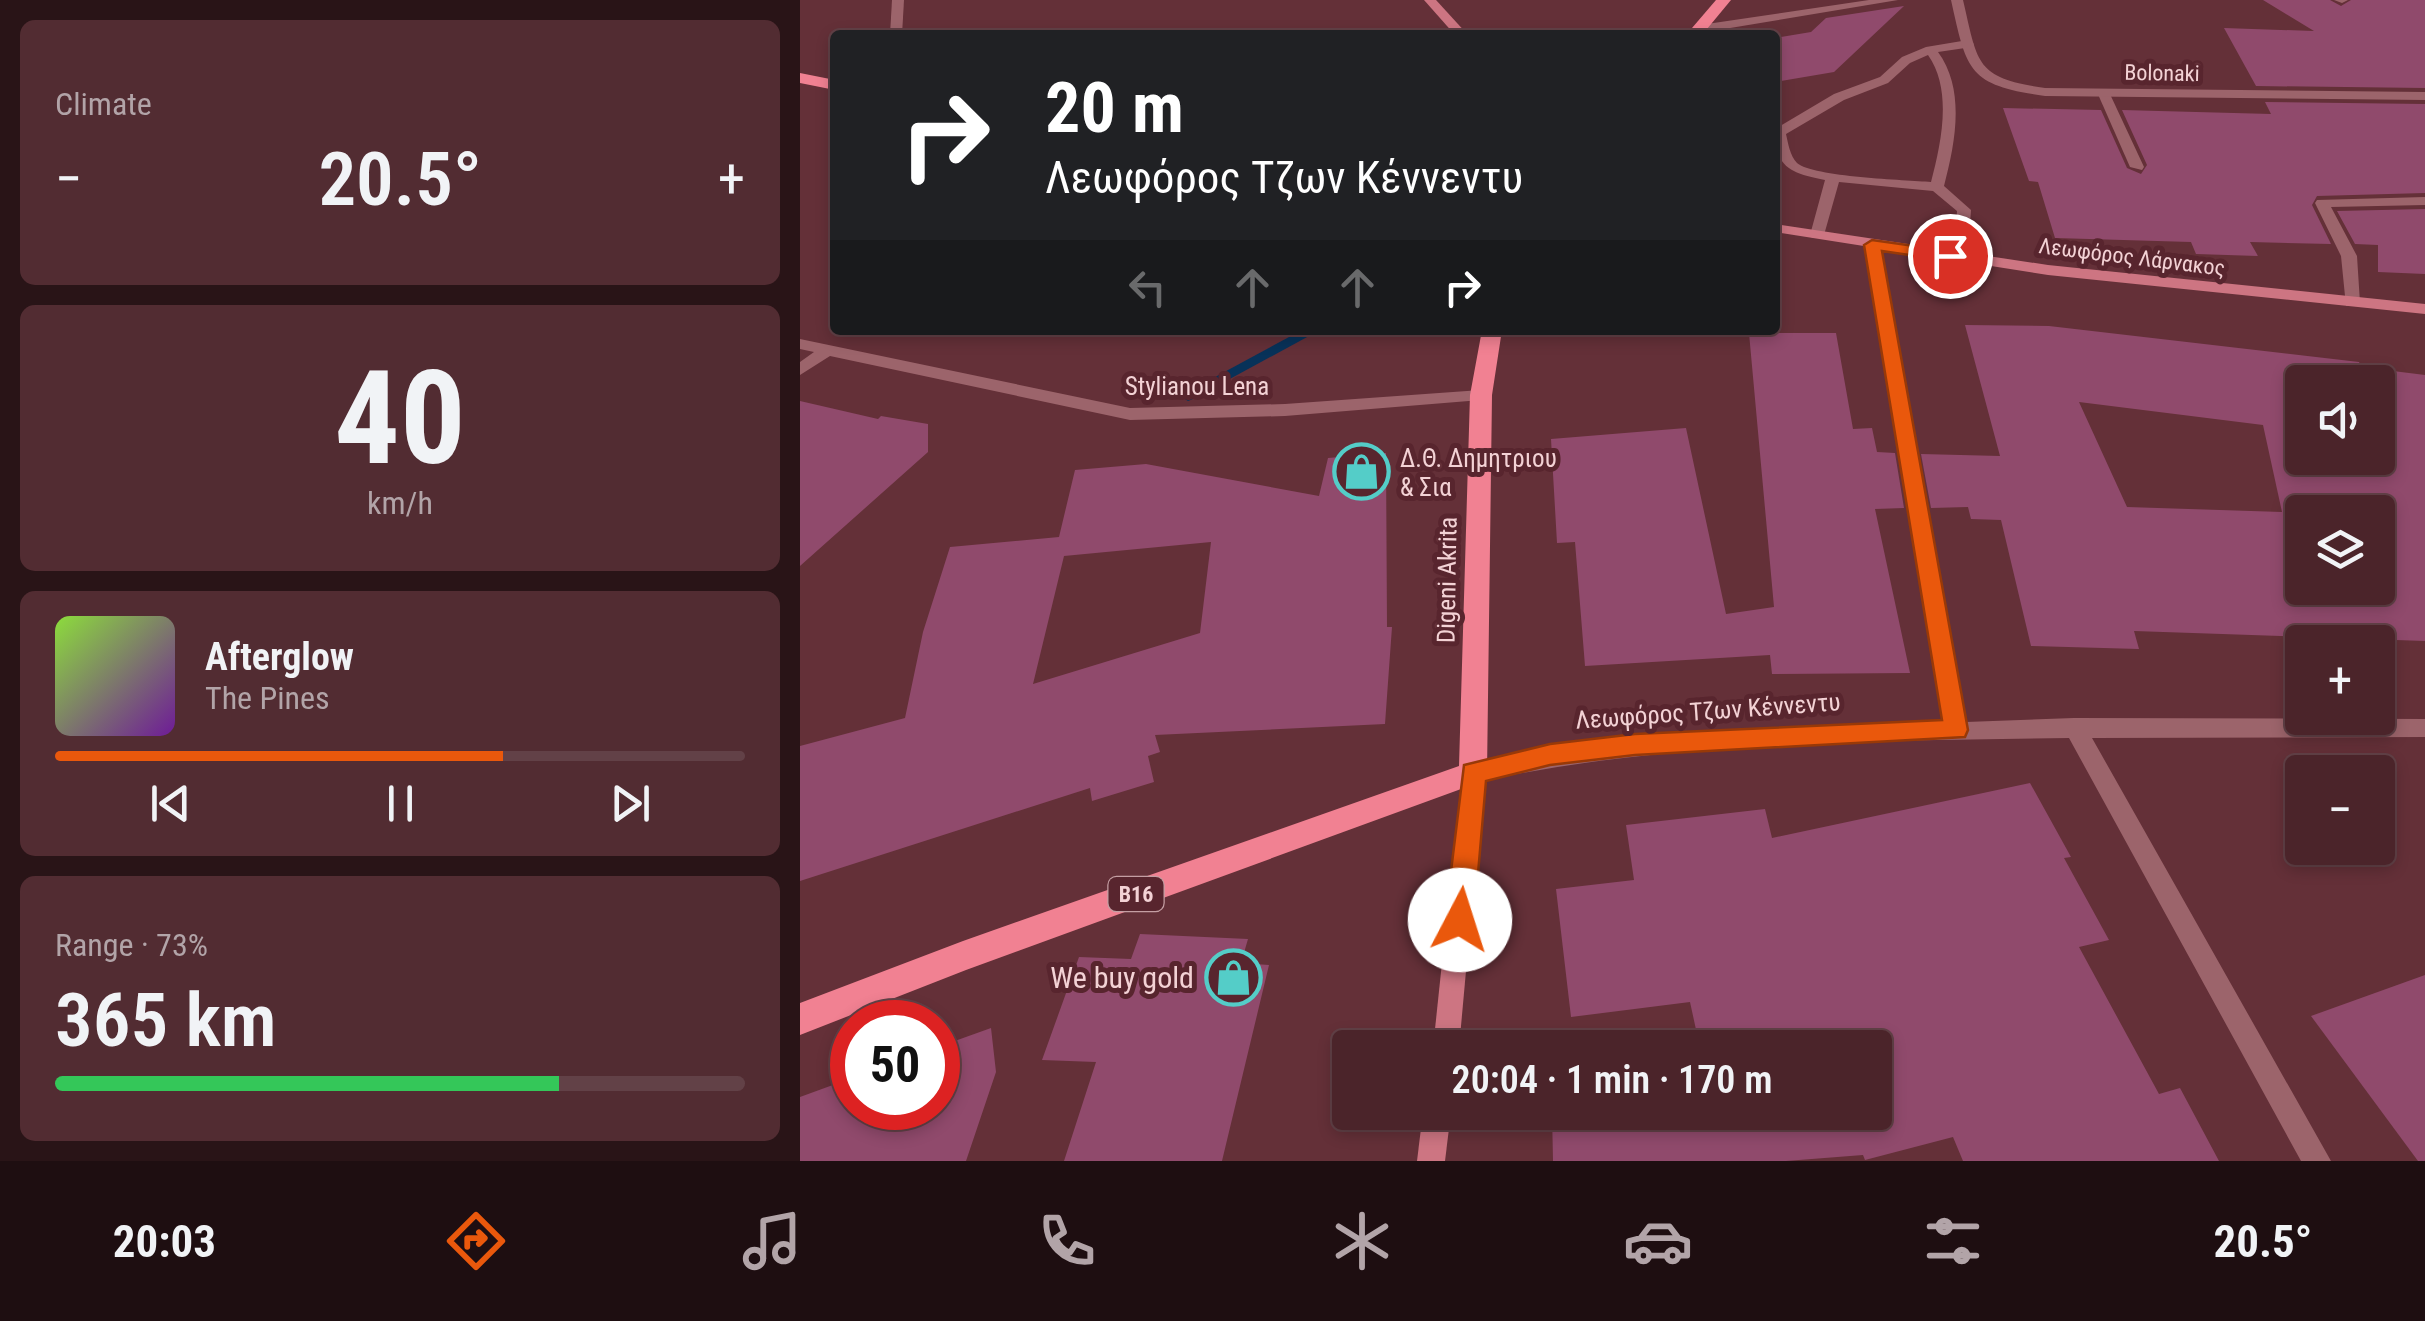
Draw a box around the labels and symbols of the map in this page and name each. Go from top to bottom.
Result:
street label: Bolonaki [2124,60,2200,86]
pin [1908,214,1993,299]
street label: Λεωφόρος Λάρνακος [2037,233,2227,281]
street label: Stylianou Lena [1125,372,1269,401]
shop icon: Δ.Θ. Δημητριου & Σια [1331,442,1391,502]
place label: Δ.Θ. Δημητριου & Σια [1400,444,1557,502]
street label: Digeni Akrita [1431,517,1463,643]
street label: Λεωφόρος Τζων Κέννεντυ [1574,687,1842,735]
position arrow [1408,868,1512,972]
road number: B16 [1108,877,1164,911]
shop icon: We buy gold [1203,947,1263,1007]
place label: We buy gold [1050,960,1194,995]
speed limit sign: 50 [830,1000,960,1130]

